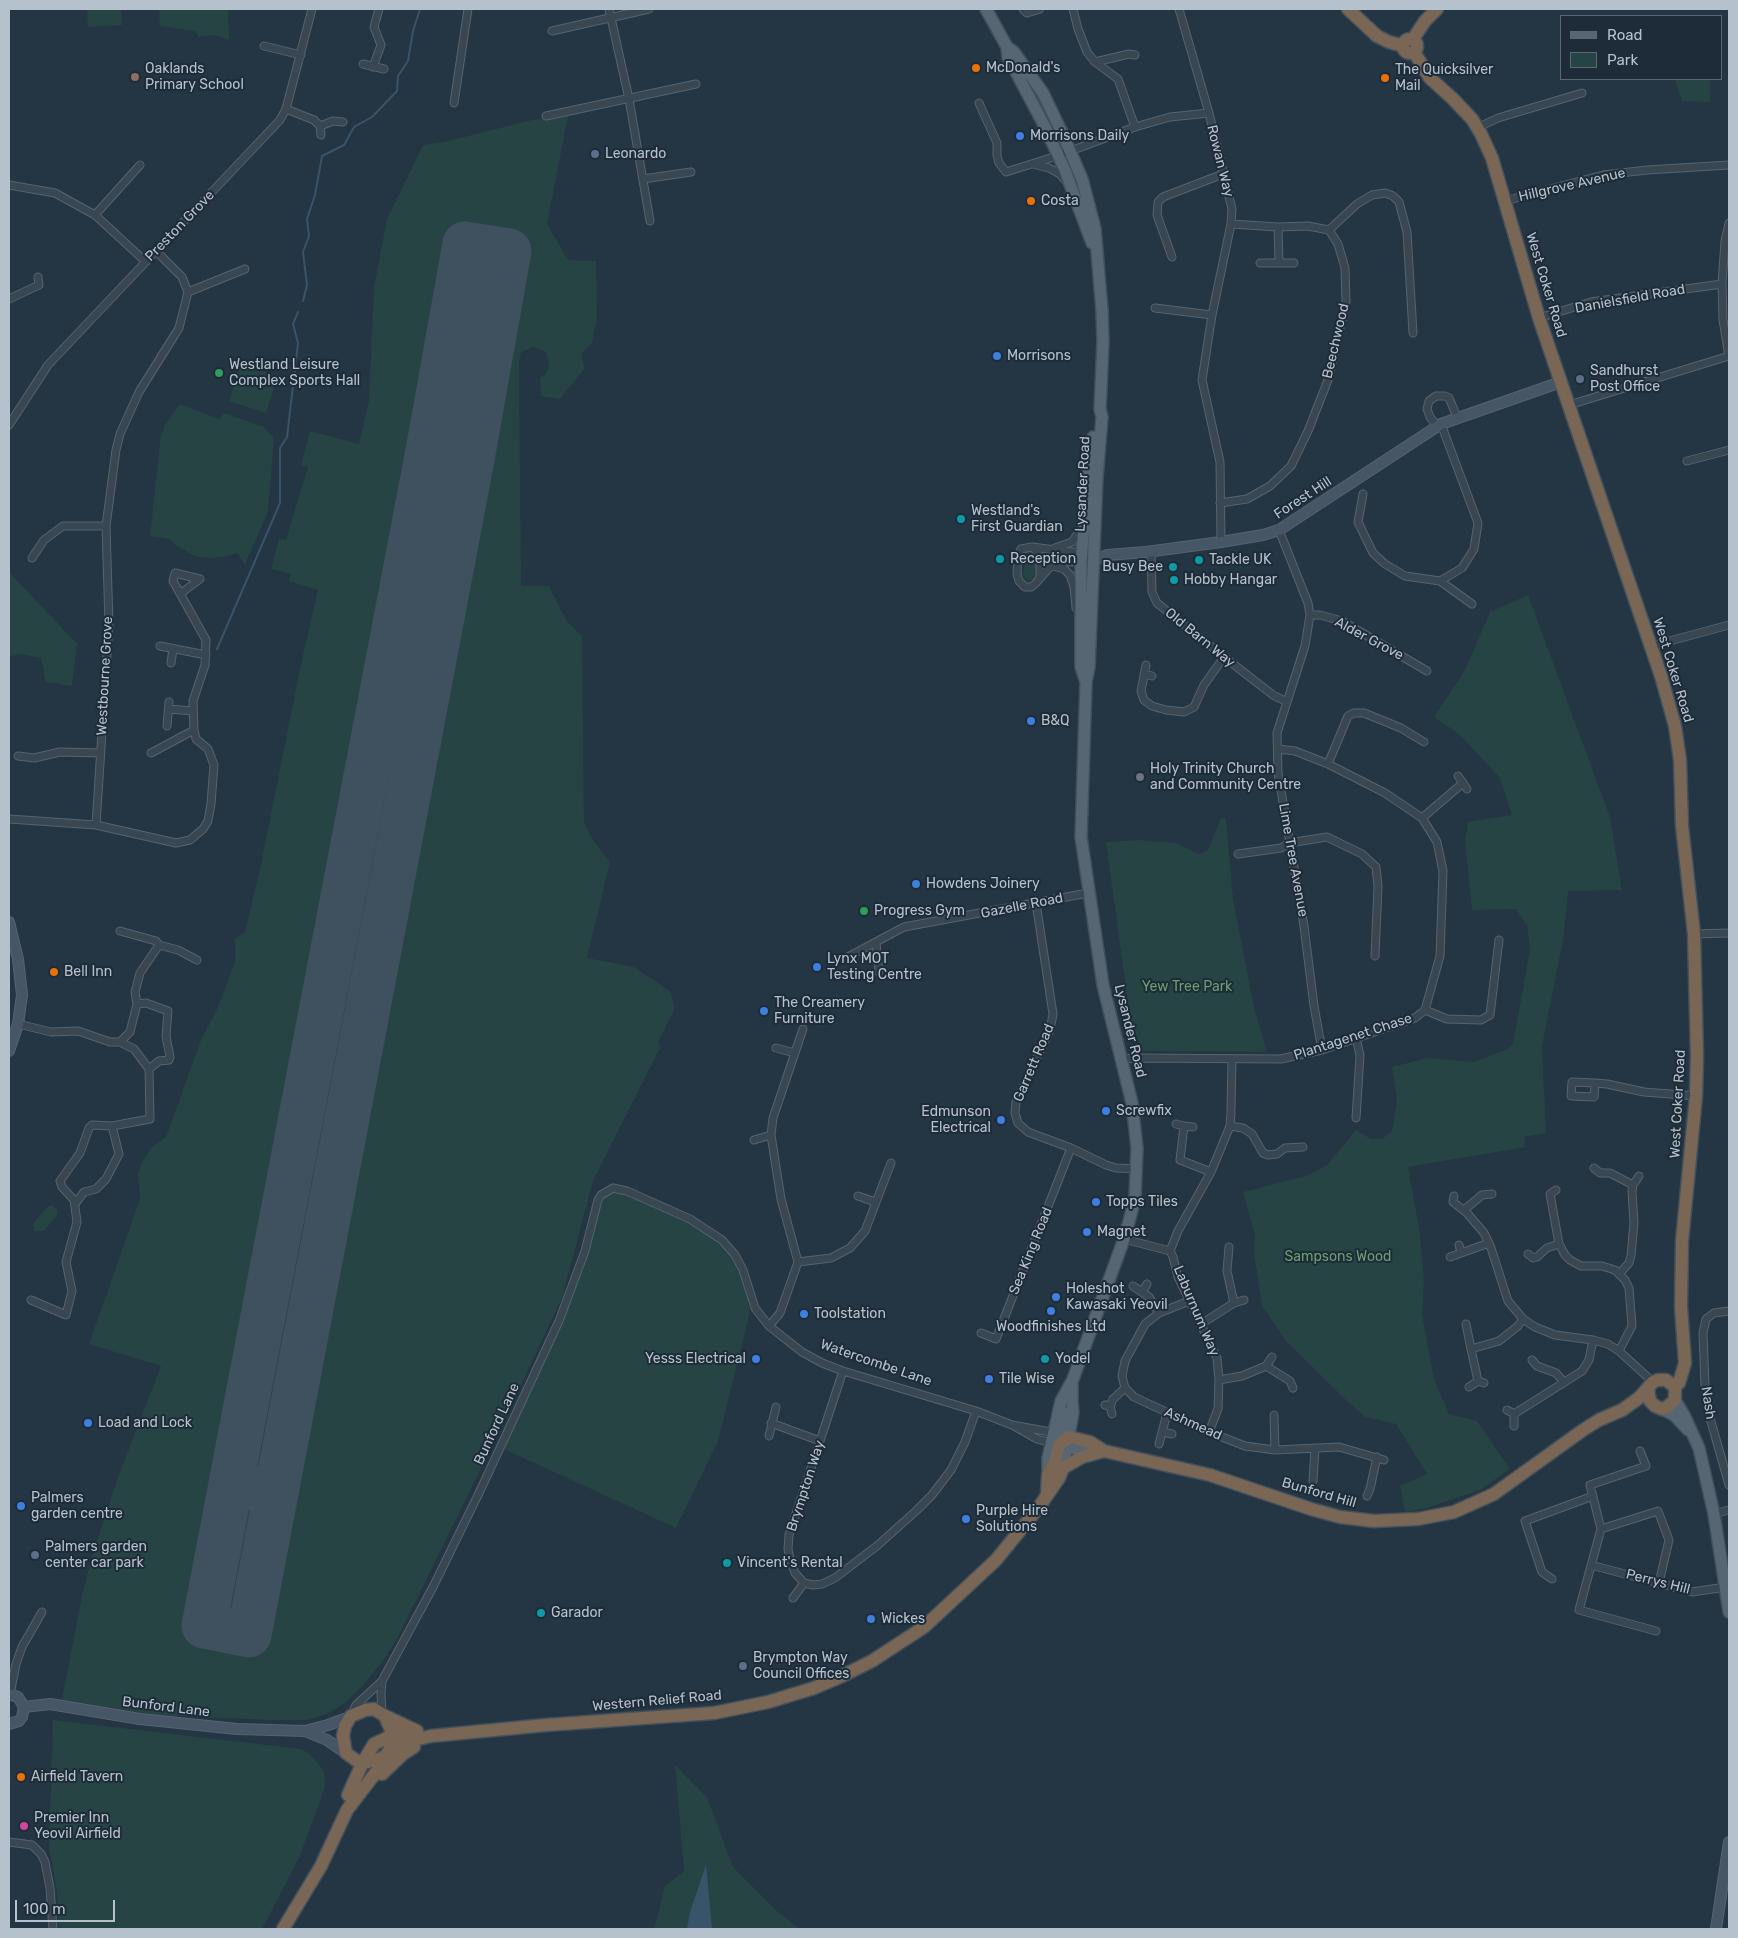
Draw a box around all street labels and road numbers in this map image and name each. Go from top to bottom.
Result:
street label: Rowan Way [1203,123,1237,199]
street label: Hillgrove Avenue [1517,165,1627,205]
street label: Preston Grove [142,187,218,265]
street label: West Coker Road [1522,231,1570,339]
street label: Danielsfield Road [1574,281,1686,317]
street label: Beechwood [1319,302,1353,380]
street label: Lysander Road [1072,436,1094,532]
street label: Forest Hill [1271,473,1335,523]
street label: Old Barn Way [1162,605,1238,671]
street label: Alder Grove [1332,614,1406,664]
street label: Westbourne Grove [93,616,117,736]
street label: West Coker Road [1649,616,1697,724]
street label: Lime Tree Avenue [1275,802,1311,918]
street label: Gazelle Road [979,890,1065,922]
street label: Lysander Road [1110,983,1150,1079]
street label: Plantagenet Chase [1292,1010,1414,1064]
street label: Garrett Road [1010,1021,1058,1105]
street label: West Coker Road [1667,1049,1689,1159]
street label: Sea King Road [1006,1205,1056,1297]
street label: Laburnum Way [1169,1263,1223,1359]
street label: Watercombe Lane [818,1336,934,1390]
street label: Bunford Lane [471,1380,523,1468]
street label: Nash [1697,1385,1719,1421]
street label: Ashmead [1162,1404,1224,1444]
street label: Brympton Way [783,1438,829,1534]
street label: Bunford Hill [1280,1474,1358,1512]
street label: Perrys Hill [1624,1566,1692,1598]
street label: Western Relief Road [592,1687,722,1715]
street label: Bunford Lane [121,1693,211,1721]

